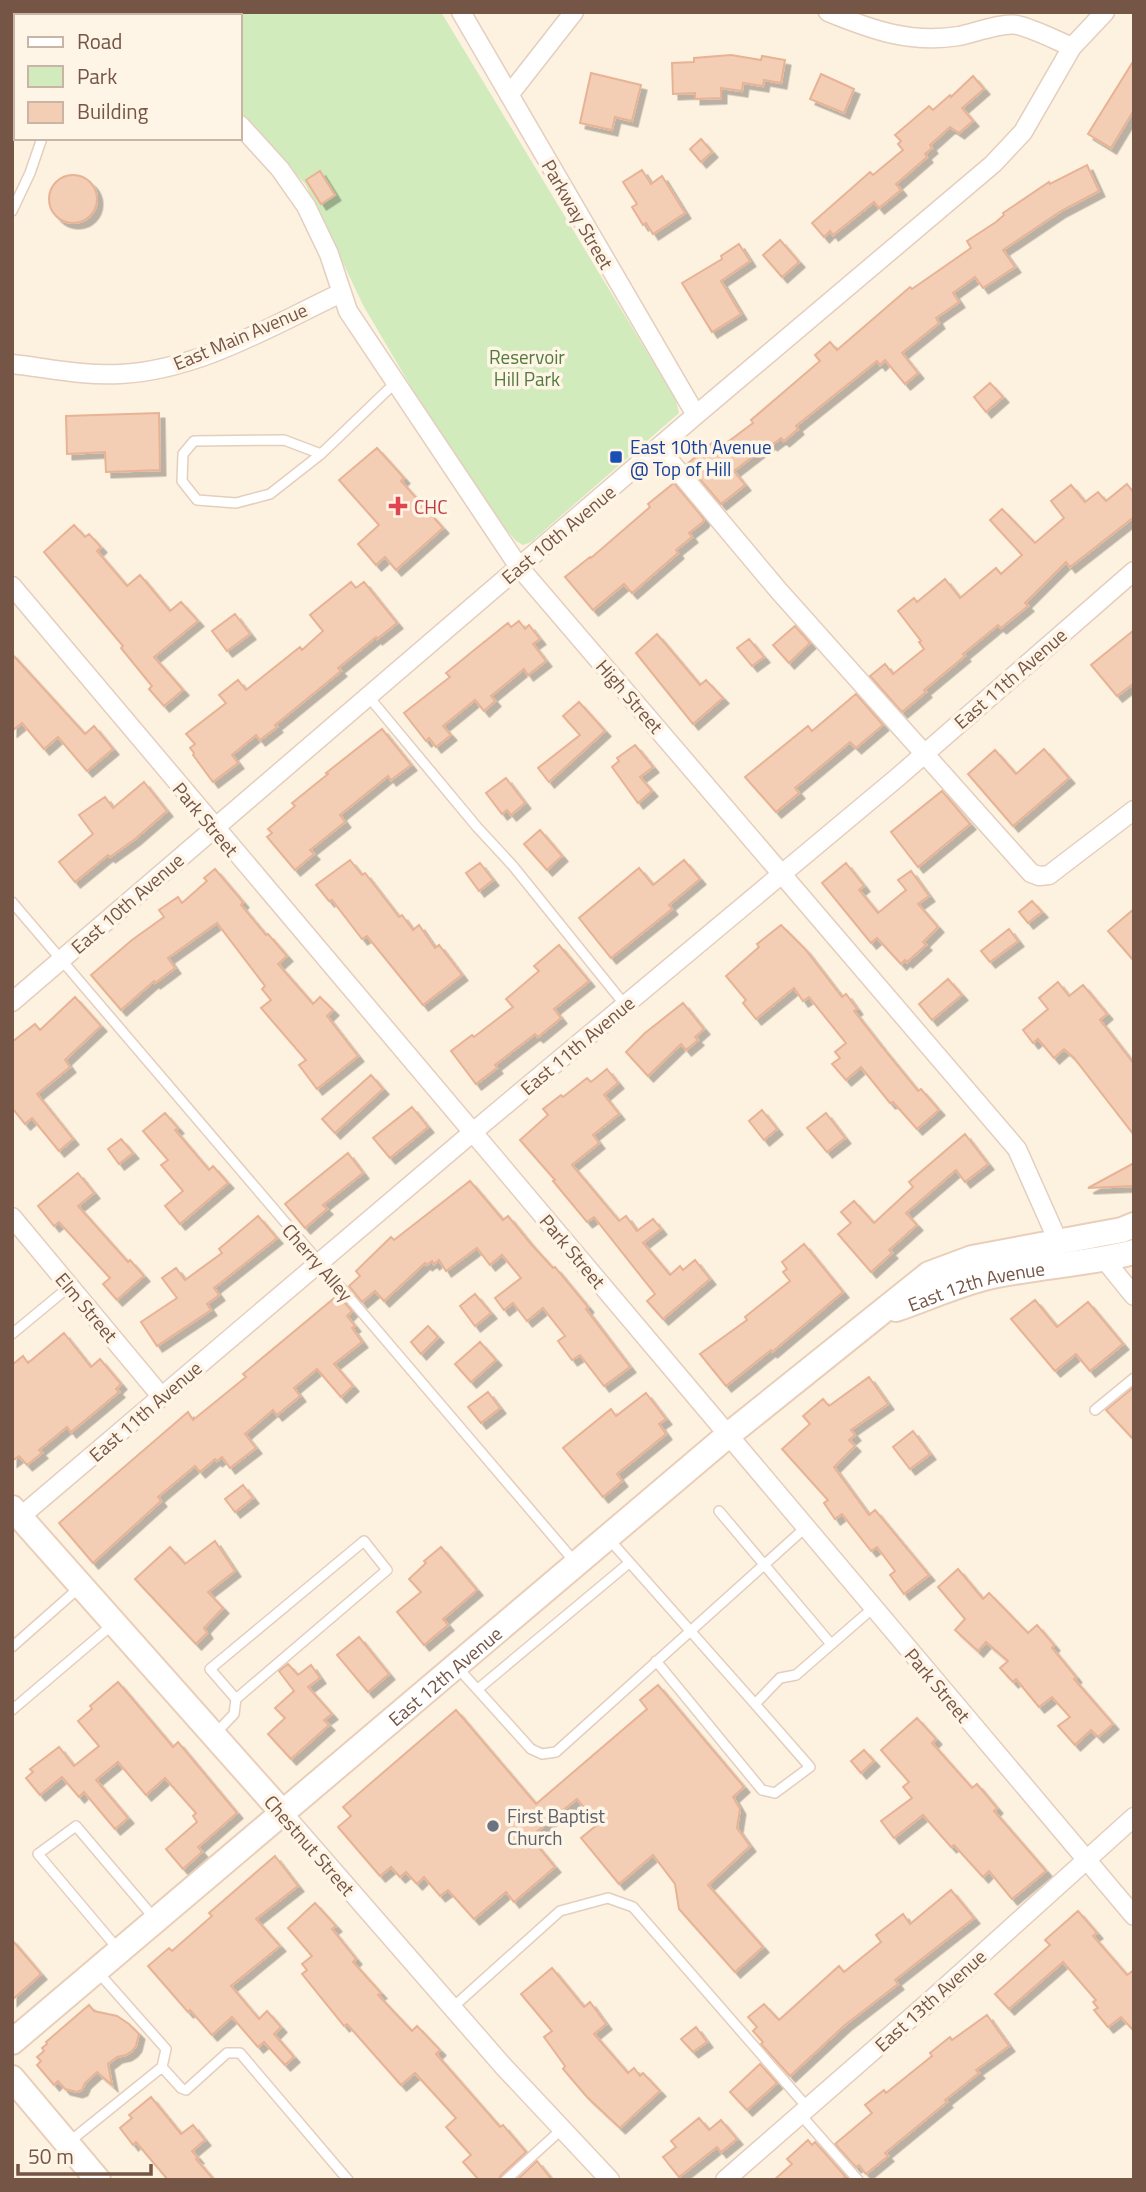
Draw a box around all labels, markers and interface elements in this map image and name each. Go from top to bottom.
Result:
legend [14,14,242,140]
text: Road [77,25,122,57]
text: Park [77,60,117,92]
text: Building [77,95,149,127]
street label: Parkway Street [535,154,621,275]
street label: East Main Avenue [168,295,312,377]
park label: Reservoir Hill Park [489,342,565,393]
place label: East 10th Avenue @ Top of Hill [630,432,771,483]
marker: East 10th Avenue @ Top of Hill [608,449,624,465]
street label: East 10th Avenue [494,477,622,591]
place label: CHC [414,492,448,521]
marker: CHC [388,496,408,516]
street label: East 11th Avenue [947,621,1073,735]
street label: High Street [589,652,671,740]
street label: Park Street [166,775,246,863]
street label: East 10th Avenue [64,846,190,960]
street label: East 11th Avenue [513,988,641,1102]
street label: Park Street [533,1207,613,1295]
street label: Cherry Alley [276,1217,360,1307]
street label: East 12th Avenue [903,1253,1046,1318]
street label: Elm Street [49,1266,125,1349]
street label: East 11th Avenue [82,1354,208,1468]
street label: East 12th Avenue [381,1619,508,1732]
street label: Park Street [898,1641,978,1729]
street label: Chestnut Street [258,1788,362,1902]
place label: First Baptist Church [507,1801,605,1852]
marker: First Baptist Church [485,1818,501,1834]
street label: East 13th Avenue [868,1942,992,2058]
scale bar [18,2132,150,2176]
text: 50 m [28,2140,74,2172]

